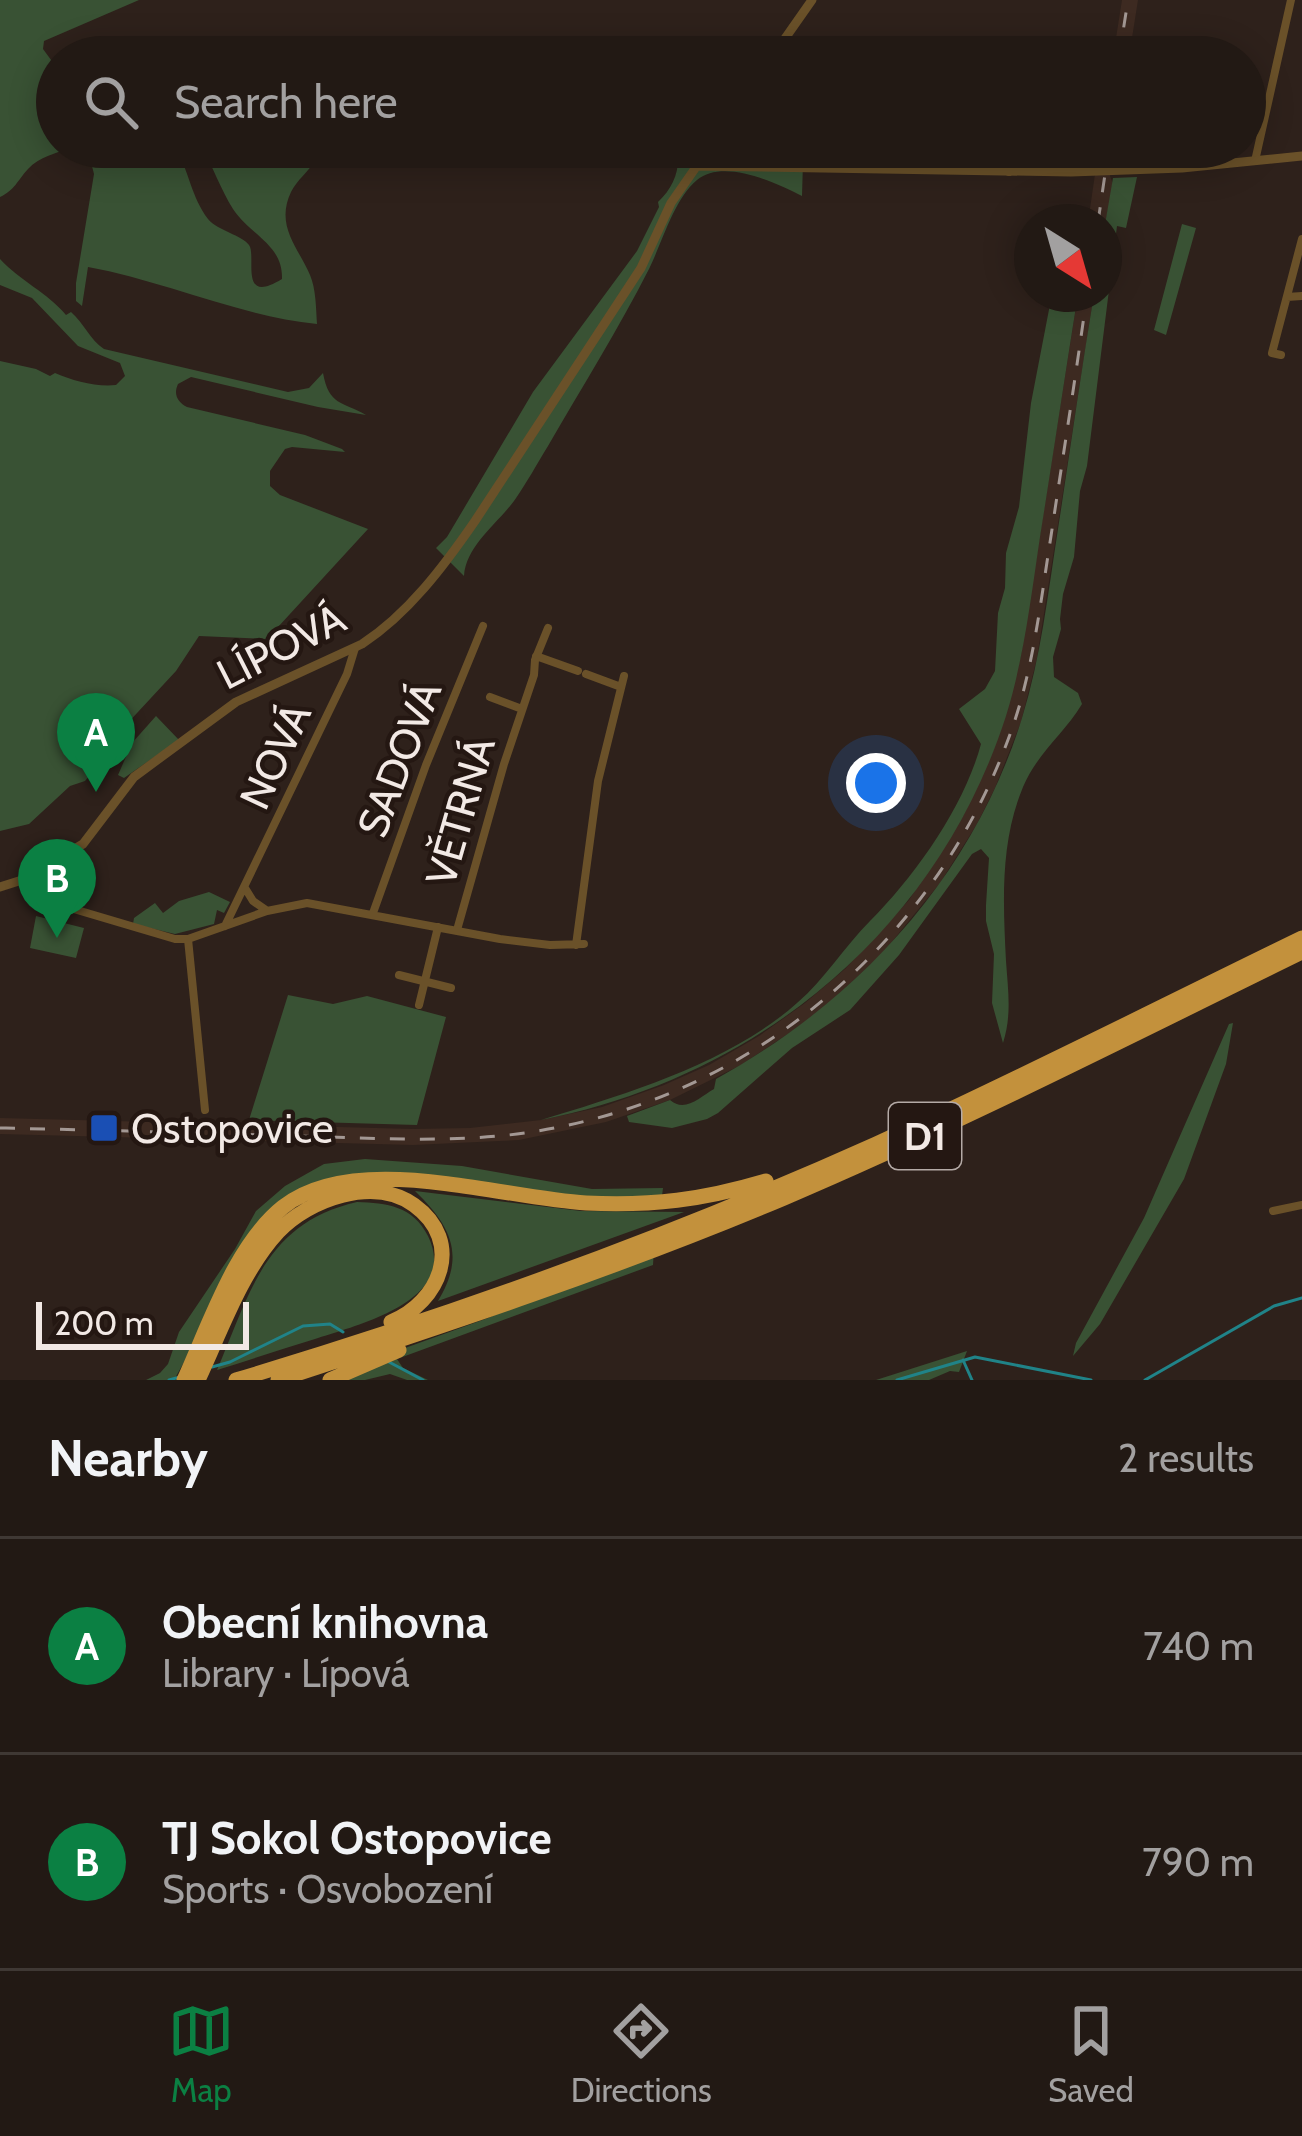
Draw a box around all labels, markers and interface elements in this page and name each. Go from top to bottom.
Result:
search box [36,36,1266,168]
icon: search [78,69,144,135]
text: Search here [174,75,398,129]
north arrow [1014,204,1122,312]
street label: LÍPOVÁ [208,592,354,700]
street label: SADOVÁ [346,674,452,844]
pin: A [57,693,135,792]
street label: NOVÁ [228,695,322,817]
street label: VĚTRNÁ [414,731,506,891]
your location [846,753,906,813]
pin: B [18,839,96,938]
place label: Ostopovice [131,1102,334,1154]
road number: D1 [889,1103,961,1169]
marker: Ostopovice [88,1112,120,1144]
scale bar [36,1296,249,1349]
text: 200 m [54,1303,154,1343]
text: Nearby [48,1427,208,1489]
text: 2 results [1118,1434,1254,1482]
text: Obecní knihovna [162,1595,488,1649]
text: A [75,1622,99,1670]
text: 740 m [1143,1622,1254,1670]
text: Library · Lípová [162,1649,409,1697]
text: TJ Sokol Ostopovice [162,1811,552,1865]
text: B [75,1838,99,1886]
text: 790 m [1142,1838,1254,1886]
text: Sports · Osvobození [162,1865,493,1913]
tab: Map [168,1998,234,2110]
tab: Directions [571,1998,712,2110]
tab: Saved [1048,1998,1134,2110]

